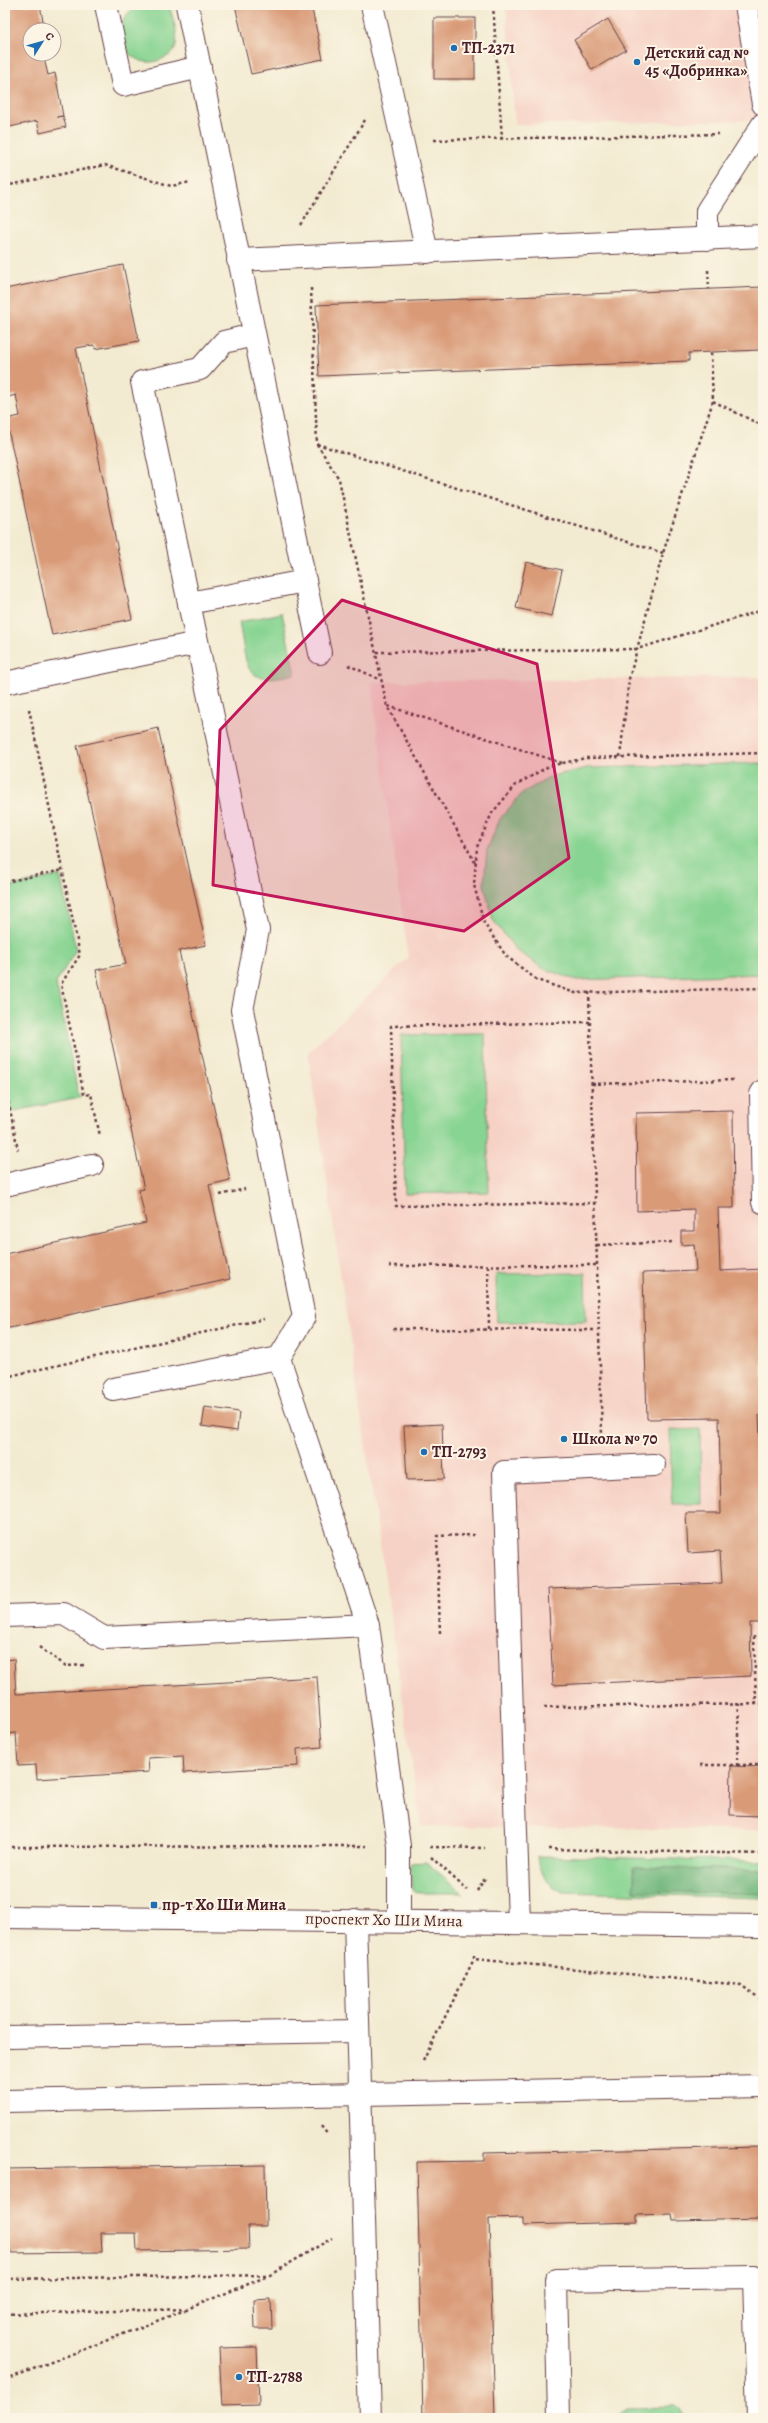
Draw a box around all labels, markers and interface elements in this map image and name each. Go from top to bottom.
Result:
north arrow [22,22,62,62]
text: С [42,29,58,44]
place label: ТП-2371 [462,37,515,59]
place label: Детский сад № 45 «Добринка» [645,42,749,82]
marker: ТП-2371 [449,43,459,53]
marker: Детский сад № 45 «Добринка» [632,57,642,67]
place label: Школа № 70 [572,1428,657,1450]
marker: Школа № 70 [559,1434,569,1444]
place label: ТП-2793 [432,1441,487,1463]
marker: ТП-2793 [419,1447,429,1457]
place label: пр-т Хо Ши Мина [162,1894,287,1916]
marker: пр-т Хо Ши Мина [149,1900,159,1910]
street label: проспект Хо Ши Мина [305,1908,464,1932]
place label: ТП-2788 [247,2366,303,2388]
marker: ТП-2788 [234,2372,244,2382]

